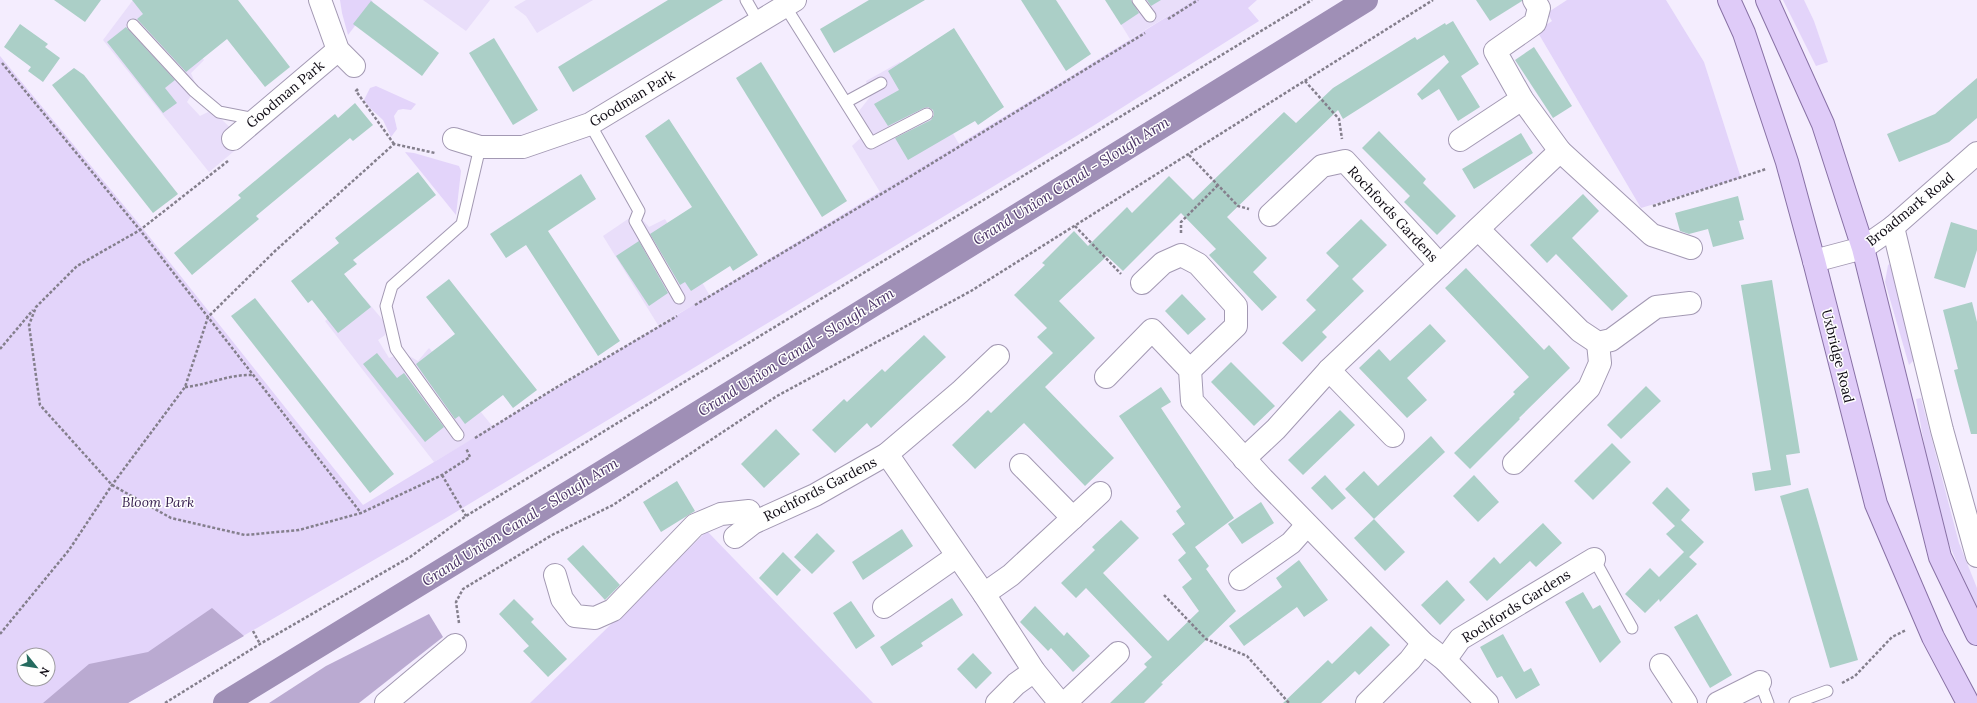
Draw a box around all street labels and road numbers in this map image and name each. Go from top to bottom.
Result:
street label: Goodman Park [242,56,328,132]
street label: Goodman Park [586,65,678,131]
street label: Rochfords Gardens [1344,162,1442,266]
street label: Broadmark Road [1862,168,1958,250]
street label: Uxbridge Road [1818,307,1858,405]
street label: Rochfords Gardens [760,453,880,525]
street label: Rochfords Gardens [1458,565,1574,647]

